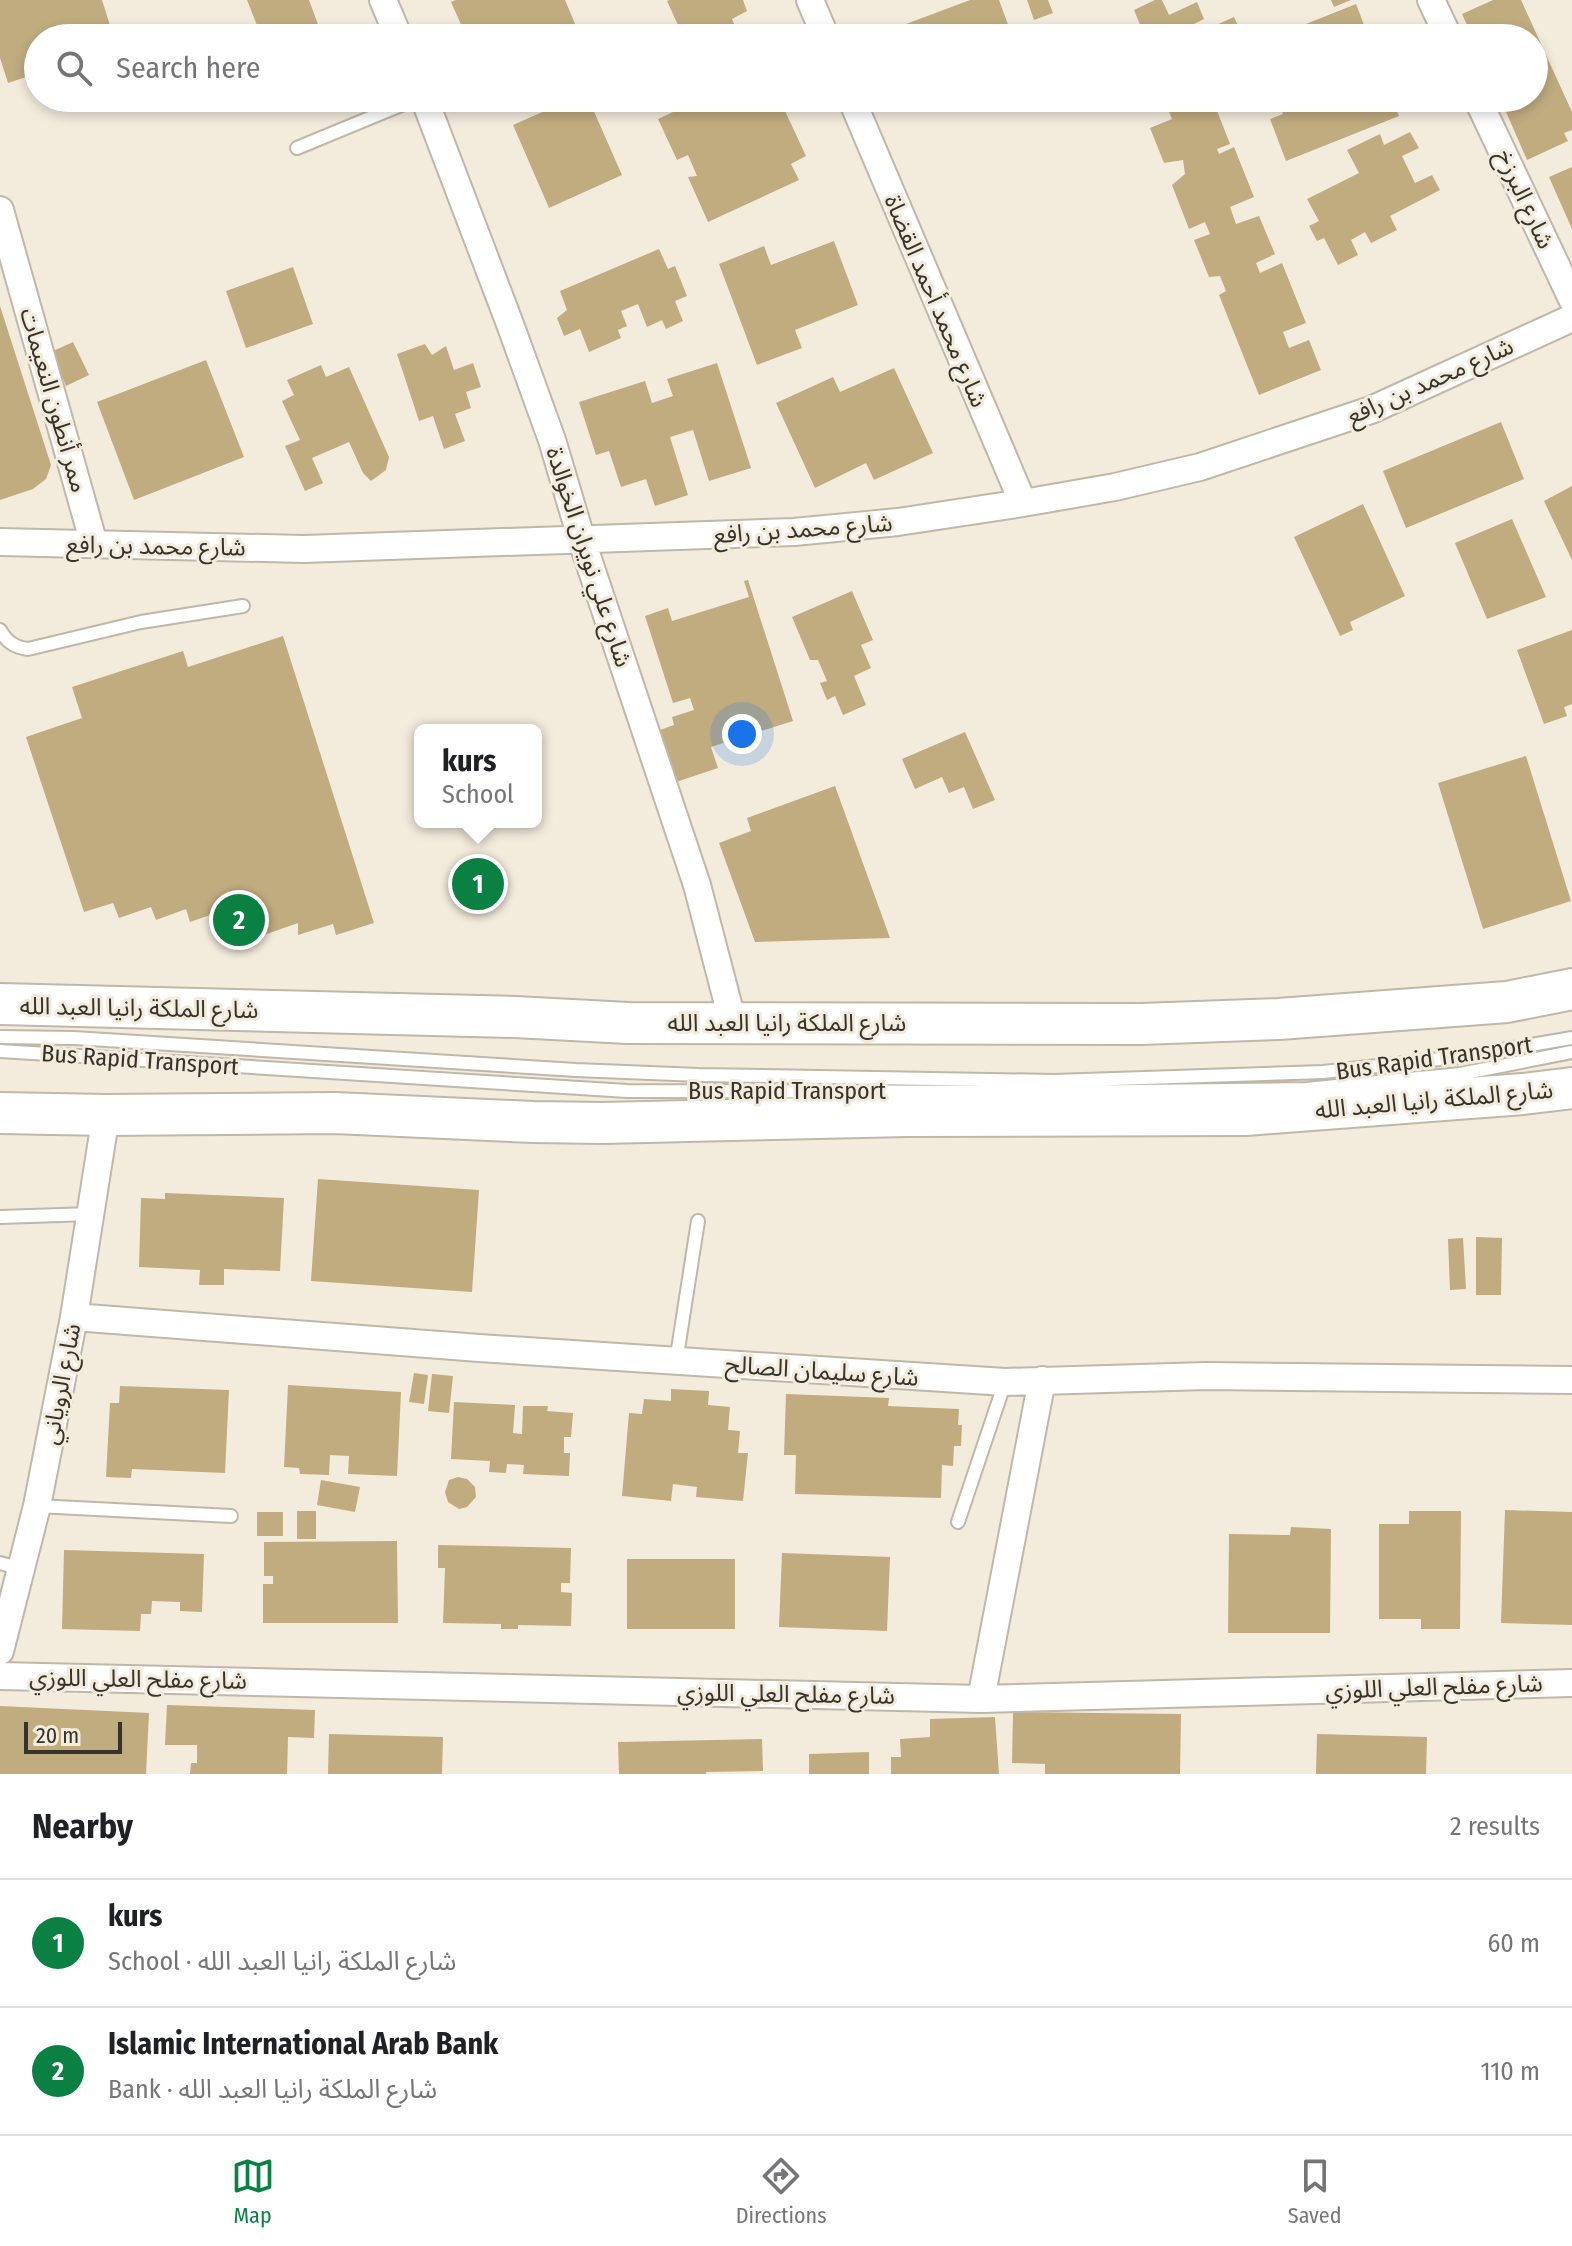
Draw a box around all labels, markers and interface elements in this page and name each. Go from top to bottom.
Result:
search box [24,24,1548,112]
icon: search [52,46,96,90]
text: Search here [116,50,261,86]
street label: شارع البرزخ [1487,145,1560,254]
street label: شارع محمد أحمد القضاة [876,190,995,413]
street label: ممر أنطون النعيمات [14,304,96,495]
street label: شارع محمد بن رافع [1342,332,1519,433]
street label: شارع علي نويران الخوالدة [536,443,638,672]
street label: شارع محمد بن رافع [712,509,894,552]
street label: شارع محمد بن رافع [66,530,246,565]
your location [722,714,762,754]
popup [414,724,542,828]
text: kurs [442,743,496,779]
text: School [442,779,514,810]
pin: 1 [452,854,504,914]
pin: 2 [213,890,265,950]
street label: شارع الملكة رانيا العبد الله [19,992,259,1027]
street label: شارع الملكة رانيا العبد الله [668,1009,906,1040]
street label: Bus Rapid Transport [1334,1030,1534,1086]
street label: Bus Rapid Transport [40,1039,240,1081]
street label: شارع الملكة رانيا العبد الله [1314,1076,1554,1127]
street label: Bus Rapid Transport [688,1077,886,1105]
street label: شارع الروياني [36,1321,91,1448]
street label: شارع سليمان الصالح [724,1350,920,1395]
street label: شارع مفلح العلي اللوزي [29,1663,247,1699]
street label: شارع مفلح العلي اللوزي [1325,1669,1543,1709]
street label: شارع مفلح العلي اللوزي [677,1678,895,1714]
scale bar [24,1718,122,1754]
text: 20 m [36,1722,79,1749]
text: Nearby [32,1806,133,1847]
text: 2 results [1450,1811,1540,1842]
text: kurs [108,1898,162,1934]
text: 1 [53,1928,64,1959]
text: 60 m [1487,1928,1540,1959]
text: School · شارع الملكة رانيا العبد الله [108,1946,456,1977]
text: Islamic International Arab Bank [108,2026,498,2062]
text: 2 [52,2056,64,2087]
text: 110 m [1480,2056,1540,2087]
text: Bank · شارع الملكة رانيا العبد الله [108,2074,437,2105]
tab: Map [231,2154,275,2229]
tab: Directions [736,2154,827,2229]
tab: Saved [1288,2154,1341,2229]

